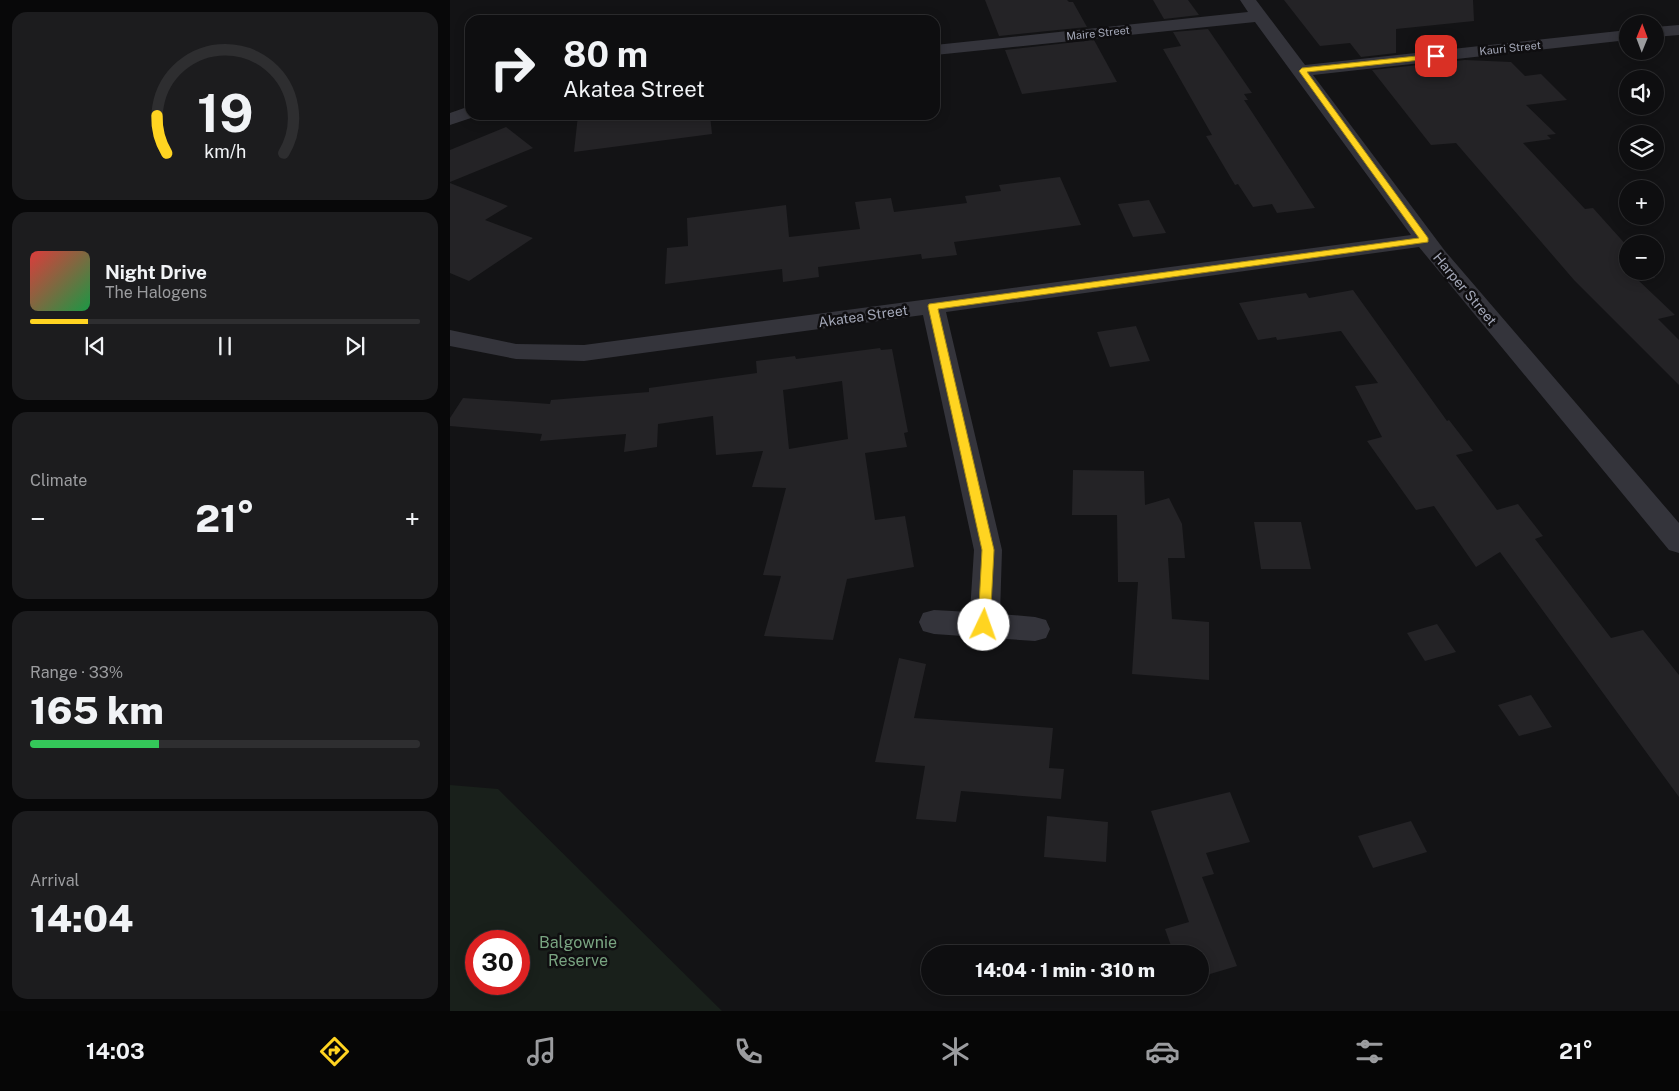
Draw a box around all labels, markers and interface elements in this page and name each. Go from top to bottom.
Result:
north arrow [1619,15,1664,60]
map controls [1619,15,1664,280]
street label: Maire Street [1066,24,1130,42]
text: 80 m [563,34,648,75]
icon: right [480,35,545,100]
pin [1415,35,1457,77]
street label: Kauri Street [1479,39,1541,57]
icon: arrive [1422,42,1450,70]
button: sound [1619,70,1664,115]
text: Akatea Street [563,76,705,102]
text: 19 [197,83,253,144]
button: layers [1619,125,1664,170]
text: km/h [204,141,246,162]
button: + [1619,180,1664,225]
button: − [1619,235,1664,280]
street label: Harper Street [1430,249,1500,329]
text: Night Drive [105,261,207,283]
text: The Halogens [105,283,207,302]
street label: Akatea Street [817,302,909,330]
icon: previous [81,332,109,360]
icon: pause [211,332,239,360]
icon: next [341,332,369,360]
text: Climate [30,471,87,490]
text: 21° [195,496,255,541]
text: − [30,502,46,535]
text: + [404,502,420,535]
position arrow [957,598,1009,650]
text: Range · 33% [30,663,123,682]
text: 165 km [30,688,164,733]
text: Arrival [30,871,79,890]
text: 14:04 [30,896,133,941]
speed limit sign: 30 [465,930,530,995]
park label: Balgownie Reserve [539,933,617,970]
text: 14:04 · 1 min · 310 m [975,959,1155,981]
icon: directions [317,1034,352,1069]
icon: music [524,1034,559,1069]
icon: phone [731,1034,766,1069]
icon: climate [938,1034,973,1069]
icon: car [1145,1034,1180,1069]
icon: filters [1352,1034,1387,1069]
text: 14:03 [86,1038,145,1064]
text: 21° [1559,1038,1593,1064]

